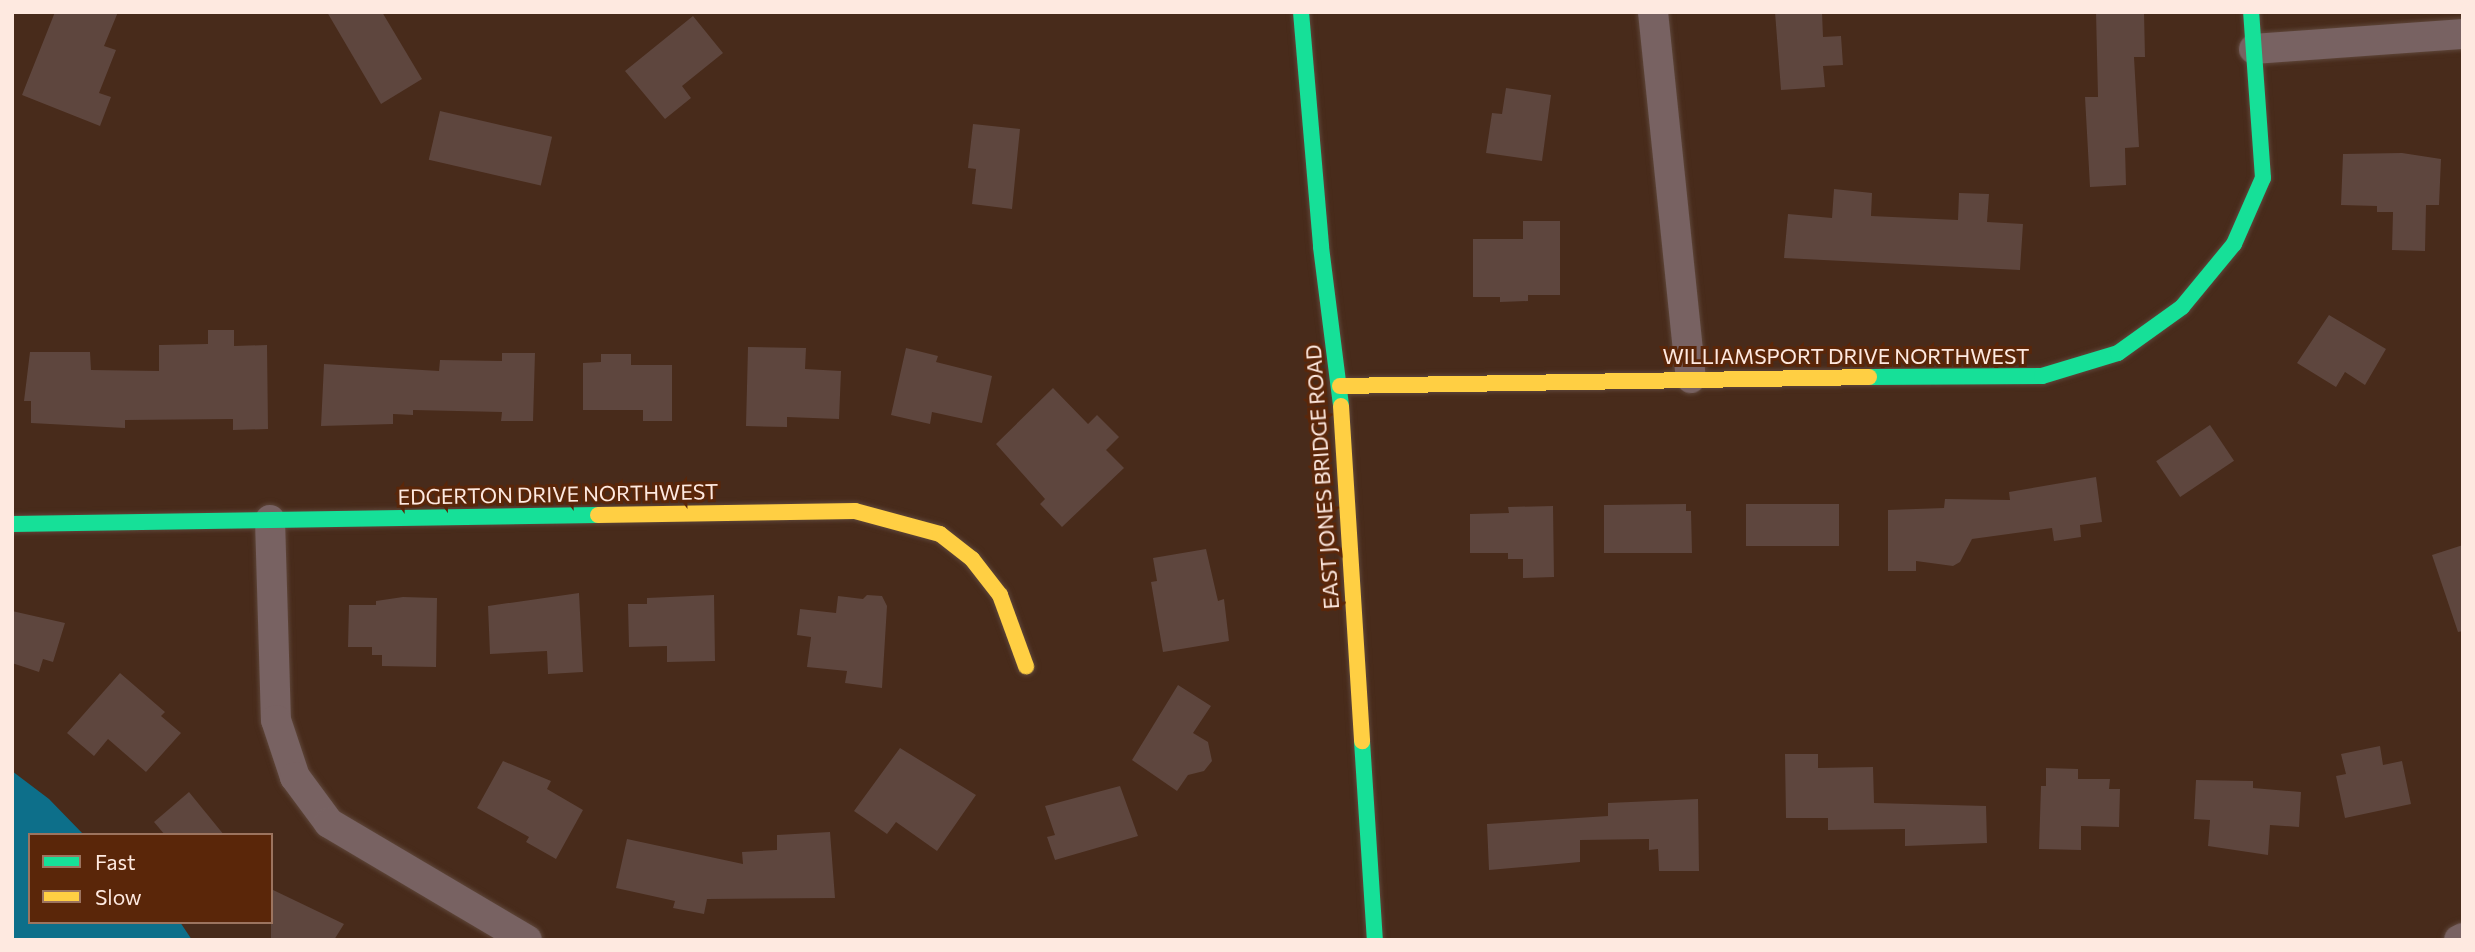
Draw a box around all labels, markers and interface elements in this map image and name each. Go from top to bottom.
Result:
street label: WILLIAMSPORT DRIVE NORTHWEST [1662,343,2030,369]
street label: EAST JONES BRIDGE ROAD [1300,344,1344,610]
street label: EDGERTON DRIVE NORTHWEST [397,479,719,509]
legend [28,833,273,924]
text: Fast [95,849,136,874]
text: Slow [95,884,142,909]

